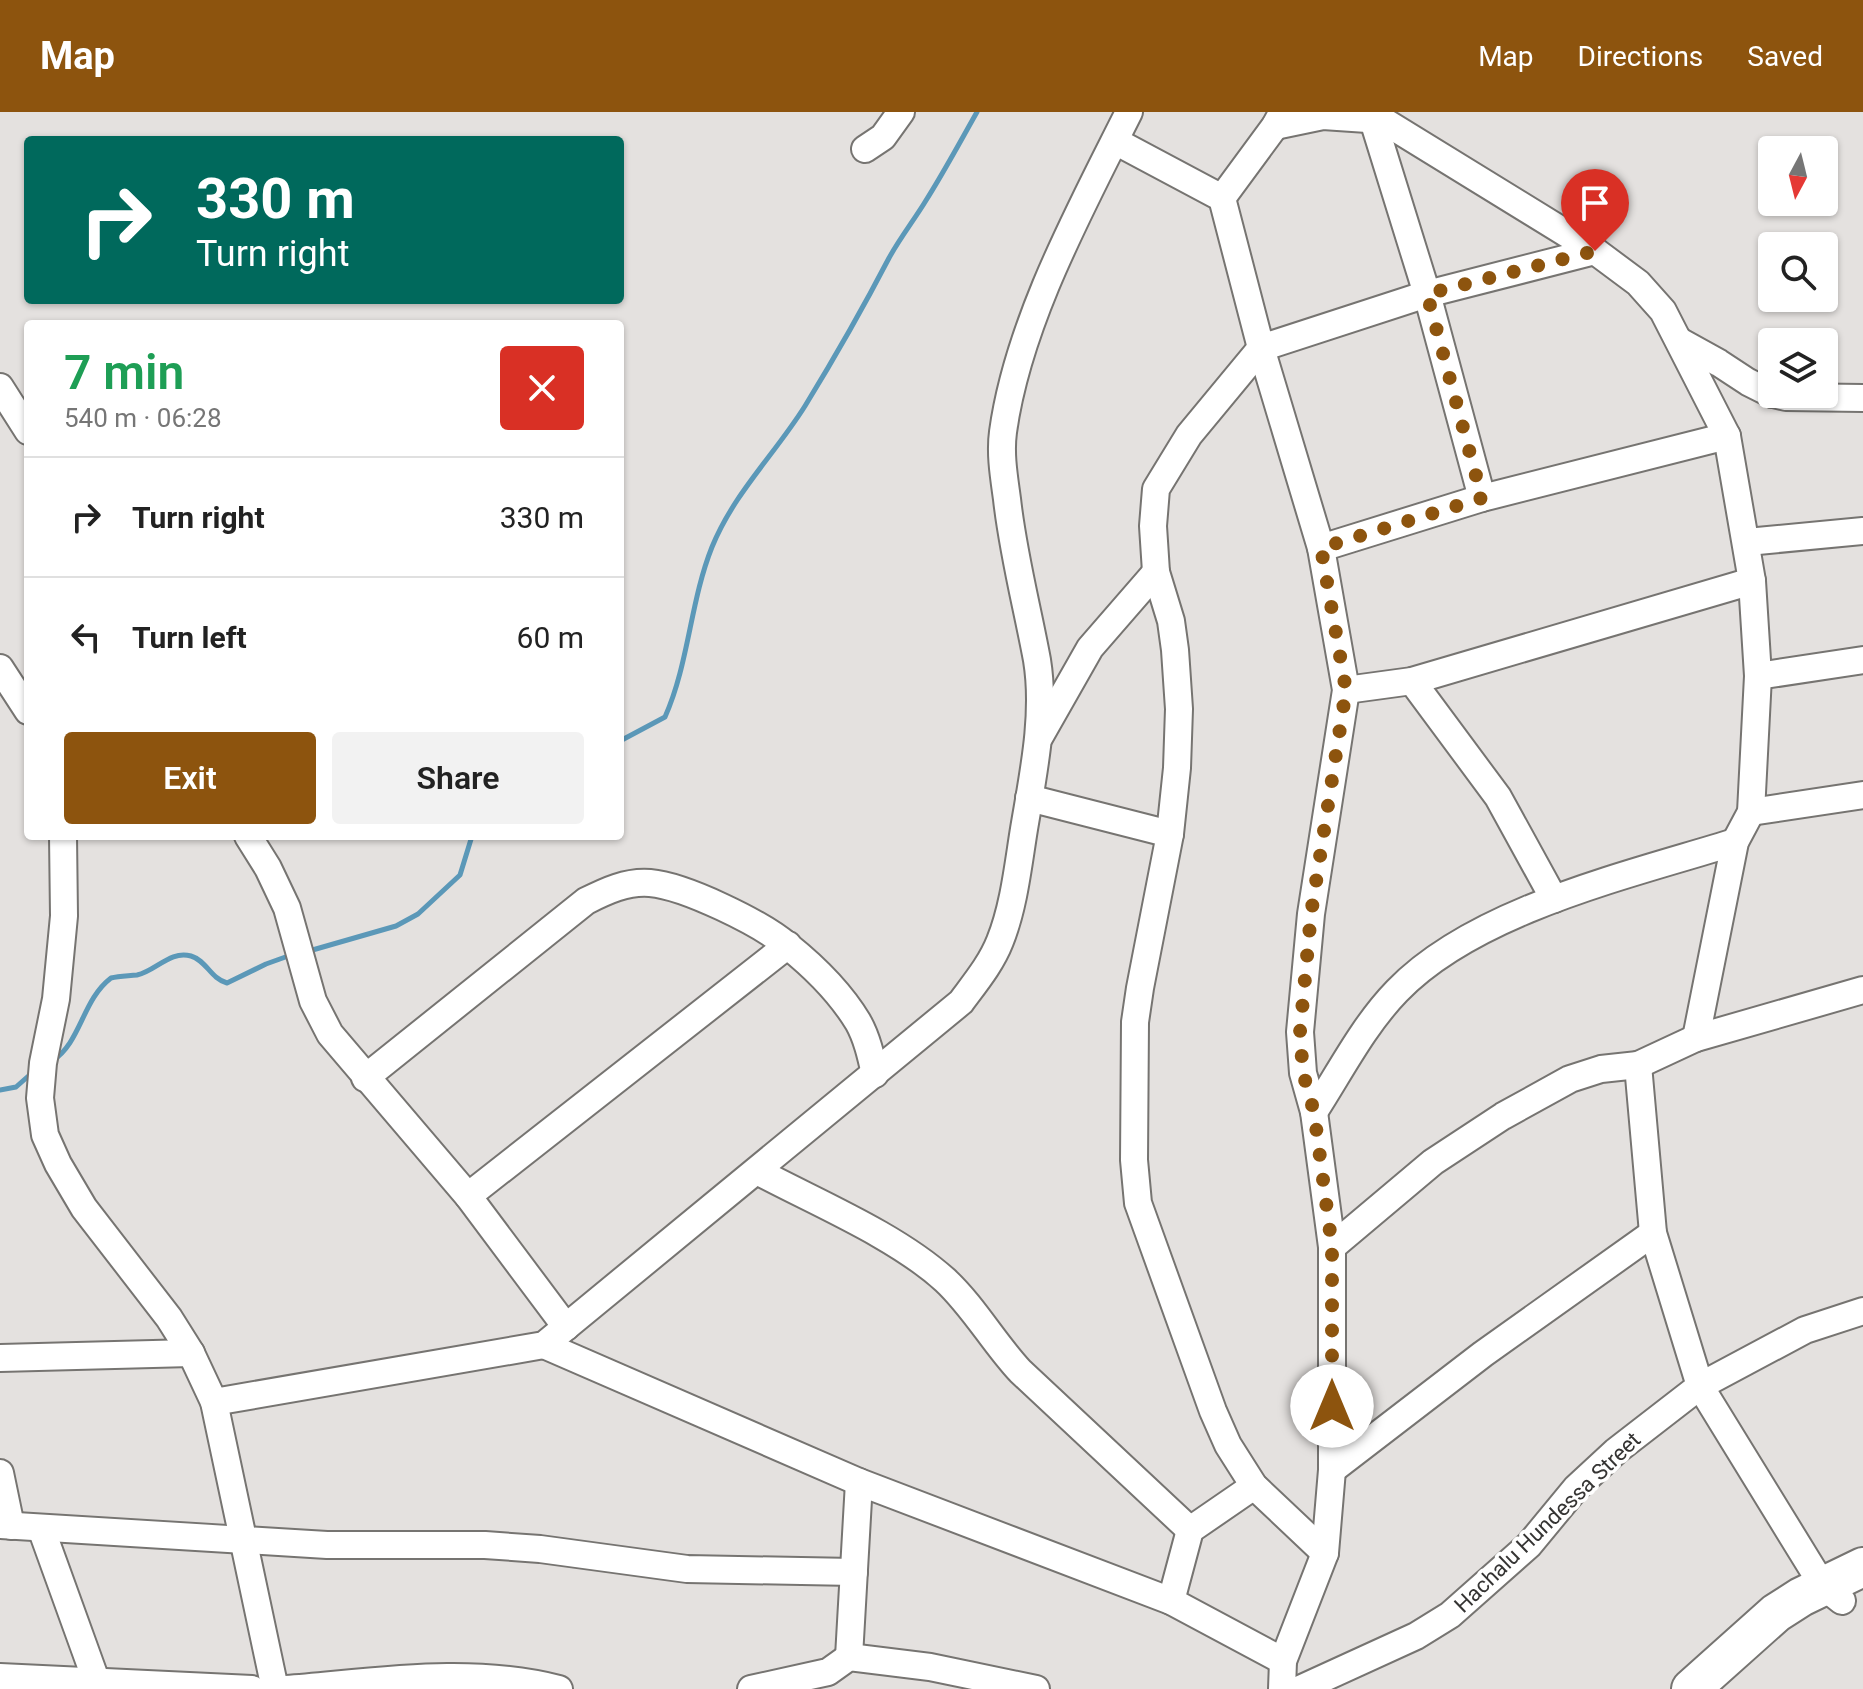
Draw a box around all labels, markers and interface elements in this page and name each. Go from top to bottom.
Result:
text: Map [40,34,115,78]
text: Map [1478,40,1534,73]
text: Directions [1578,40,1703,73]
text: Saved [1747,40,1823,73]
north arrow [1758,136,1838,216]
map controls [1758,136,1838,408]
text: 330 m [196,166,355,232]
icon: right [64,168,168,272]
pin [1561,169,1629,251]
icon: arrive [1573,181,1617,225]
button: search [1758,232,1838,312]
text: Turn right [196,233,349,275]
button: layers [1758,328,1838,408]
text: 7 min [64,344,184,401]
button: close [500,346,584,430]
text: 540 m · 06:28 [64,403,222,433]
icon: right [64,495,108,539]
text: Turn right [132,500,265,535]
text: 330 m [500,500,584,535]
icon: left [64,615,108,659]
text: Turn left [132,620,247,655]
text: 60 m [517,620,584,655]
button: Exit [64,732,316,824]
button: Share [332,732,584,824]
position arrow [1290,1364,1374,1448]
street label: Hachalu Hundessa Street [1449,1427,1645,1618]

